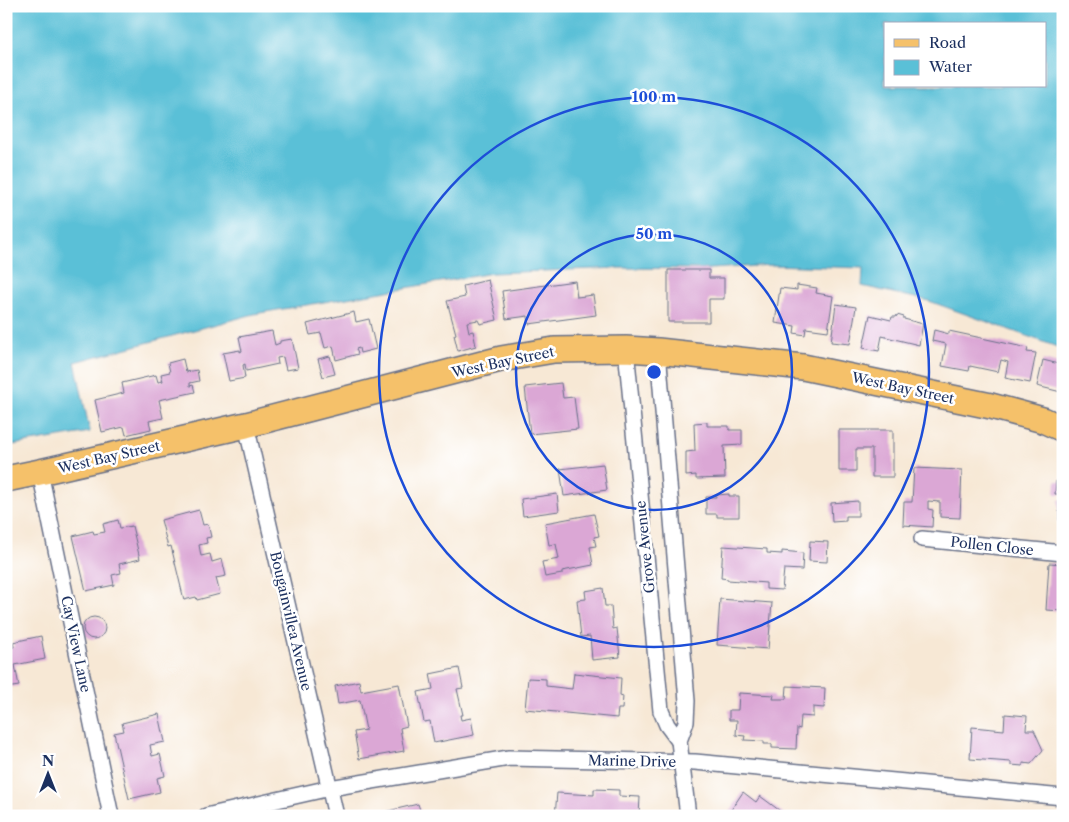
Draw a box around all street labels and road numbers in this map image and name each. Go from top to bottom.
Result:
street label: West Bay Street [449,342,556,382]
street label: West Bay Street [849,368,956,408]
street label: West Bay Street [55,436,162,478]
street label: Grove Avenue [631,500,659,594]
street label: Pollen Close [949,533,1035,559]
street label: Bougainvillea Avenue [266,550,316,693]
street label: Cay View Lane [57,594,95,694]
street label: Marine Drive [588,751,676,771]

